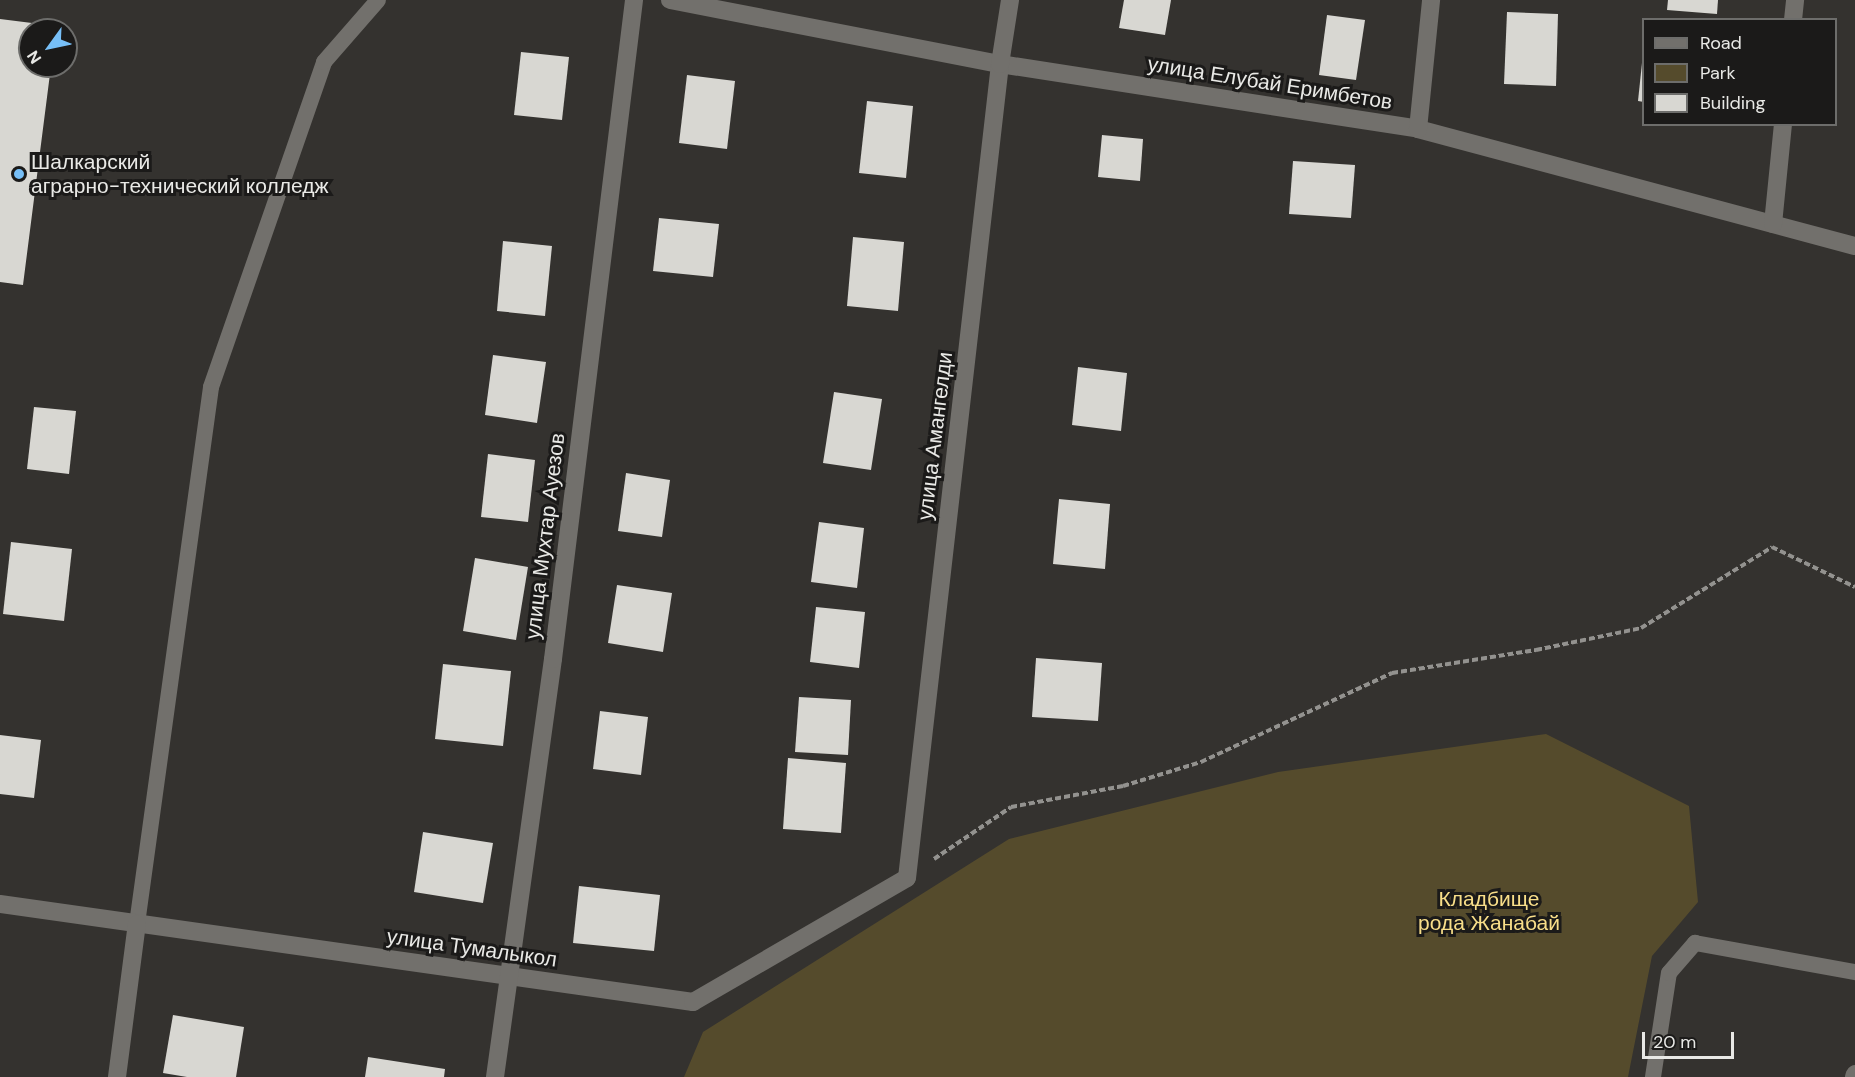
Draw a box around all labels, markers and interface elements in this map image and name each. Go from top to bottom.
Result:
north arrow [18,18,78,78]
legend [1642,18,1837,126]
text: Road [1700,31,1742,55]
text: N [22,46,46,68]
street label: улица Елубай Еримбетов [1146,51,1394,115]
text: Park [1700,61,1736,85]
text: Building [1700,91,1765,115]
place label: Шалкарский аграрно-технический колледж [31,149,328,199]
marker: Шалкарский аграрно-технический колледж [12,167,26,181]
street label: улица Амангелди [912,350,958,522]
street label: улица Мухтар Ауезов [520,431,570,641]
park label: Кладбище рода Жанабай [1418,886,1560,936]
street label: улица Тумалыкол [385,924,559,972]
scale bar [1645,1020,1736,1058]
text: 20 m [1653,1030,1696,1054]

